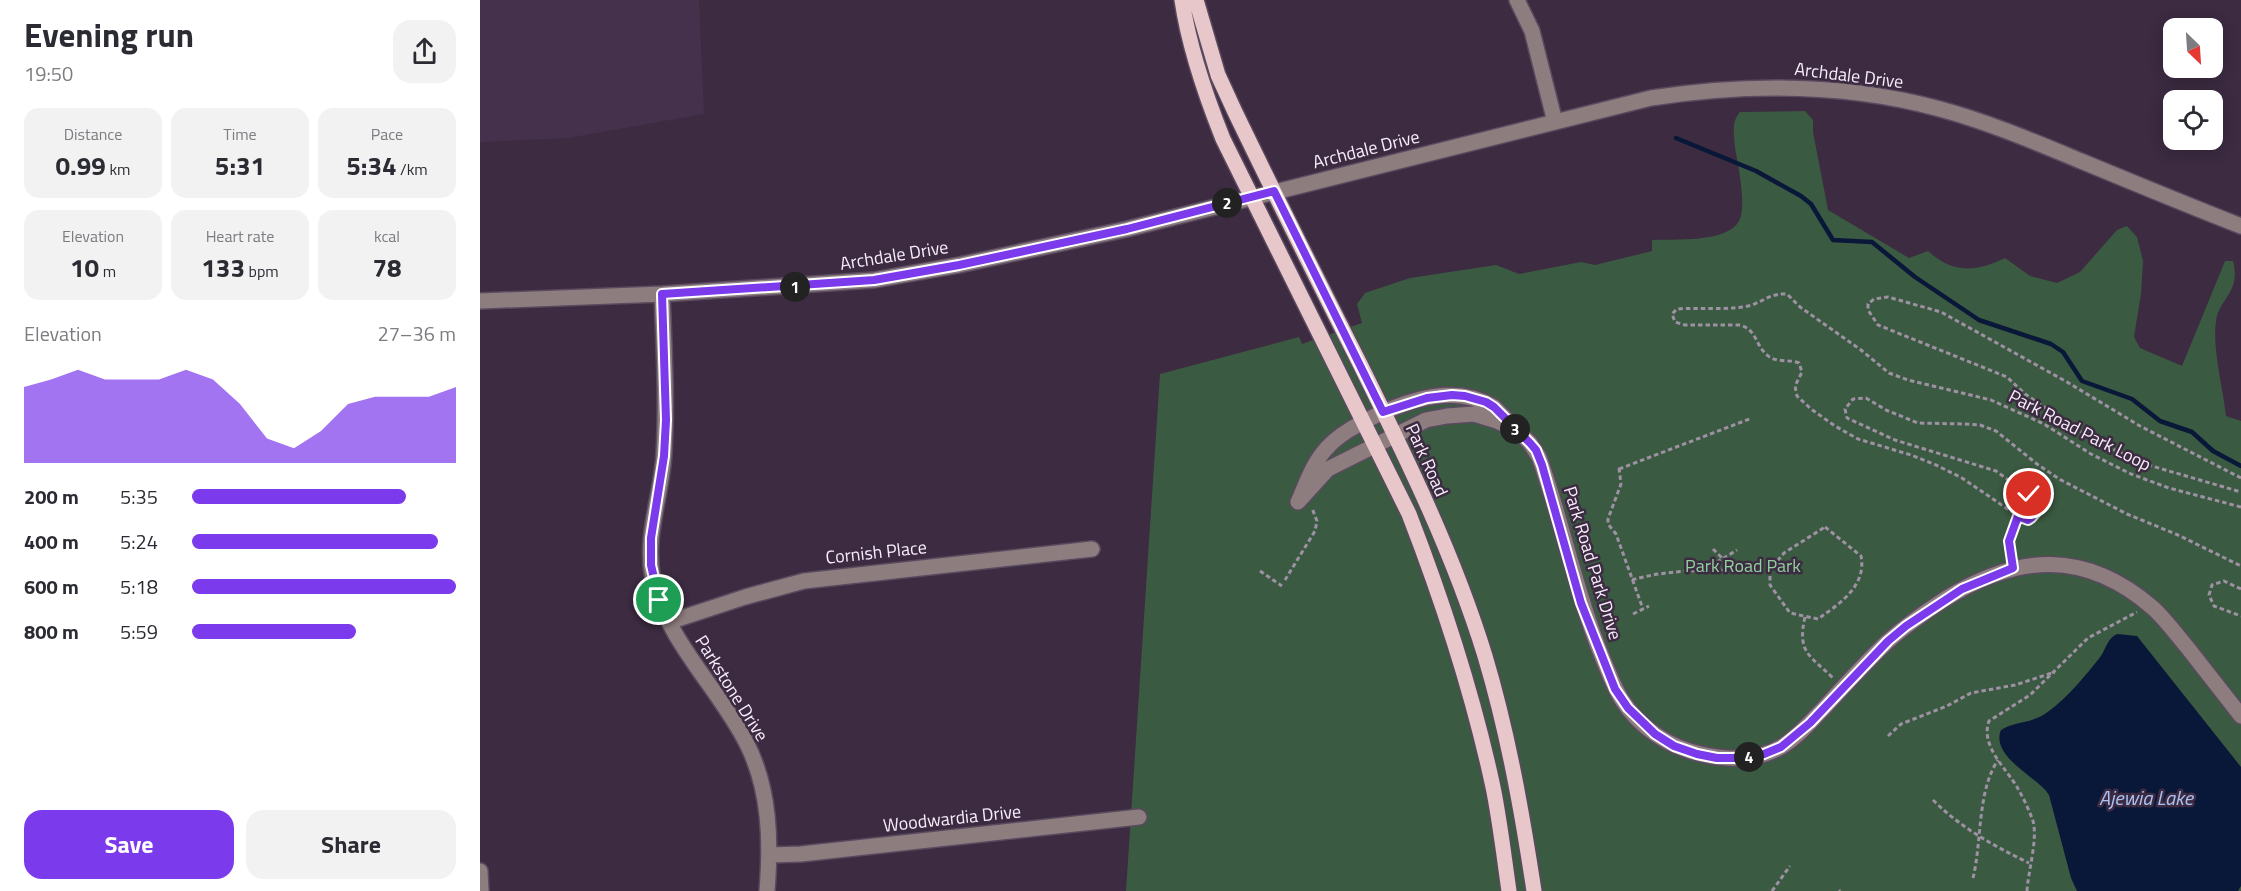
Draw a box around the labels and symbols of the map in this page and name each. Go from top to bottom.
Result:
north arrow [2163,18,2223,78]
street label: Archdale Drive [1793,55,1905,95]
street label: Archdale Drive [1310,123,1422,175]
pin: 2 [1212,188,1242,218]
street label: Archdale Drive [838,233,950,277]
pin: 1 [780,272,810,302]
street label: Park Road Park Loop [2004,382,2156,478]
pin: 3 [1500,414,1530,444]
street label: Park Road [1399,419,1455,501]
pin [2003,468,2054,519]
street label: Park Road Park Drive [1557,483,1629,643]
street label: Cornish Place [824,533,928,571]
park label: Park Road Park [1685,552,1801,579]
pin [633,574,684,625]
street label: Parkstone Drive [689,630,775,746]
pin: 4 [1734,742,1764,772]
water label: Ajewia Lake [2099,782,2195,813]
street label: Woodwardia Drive [882,797,1022,839]

